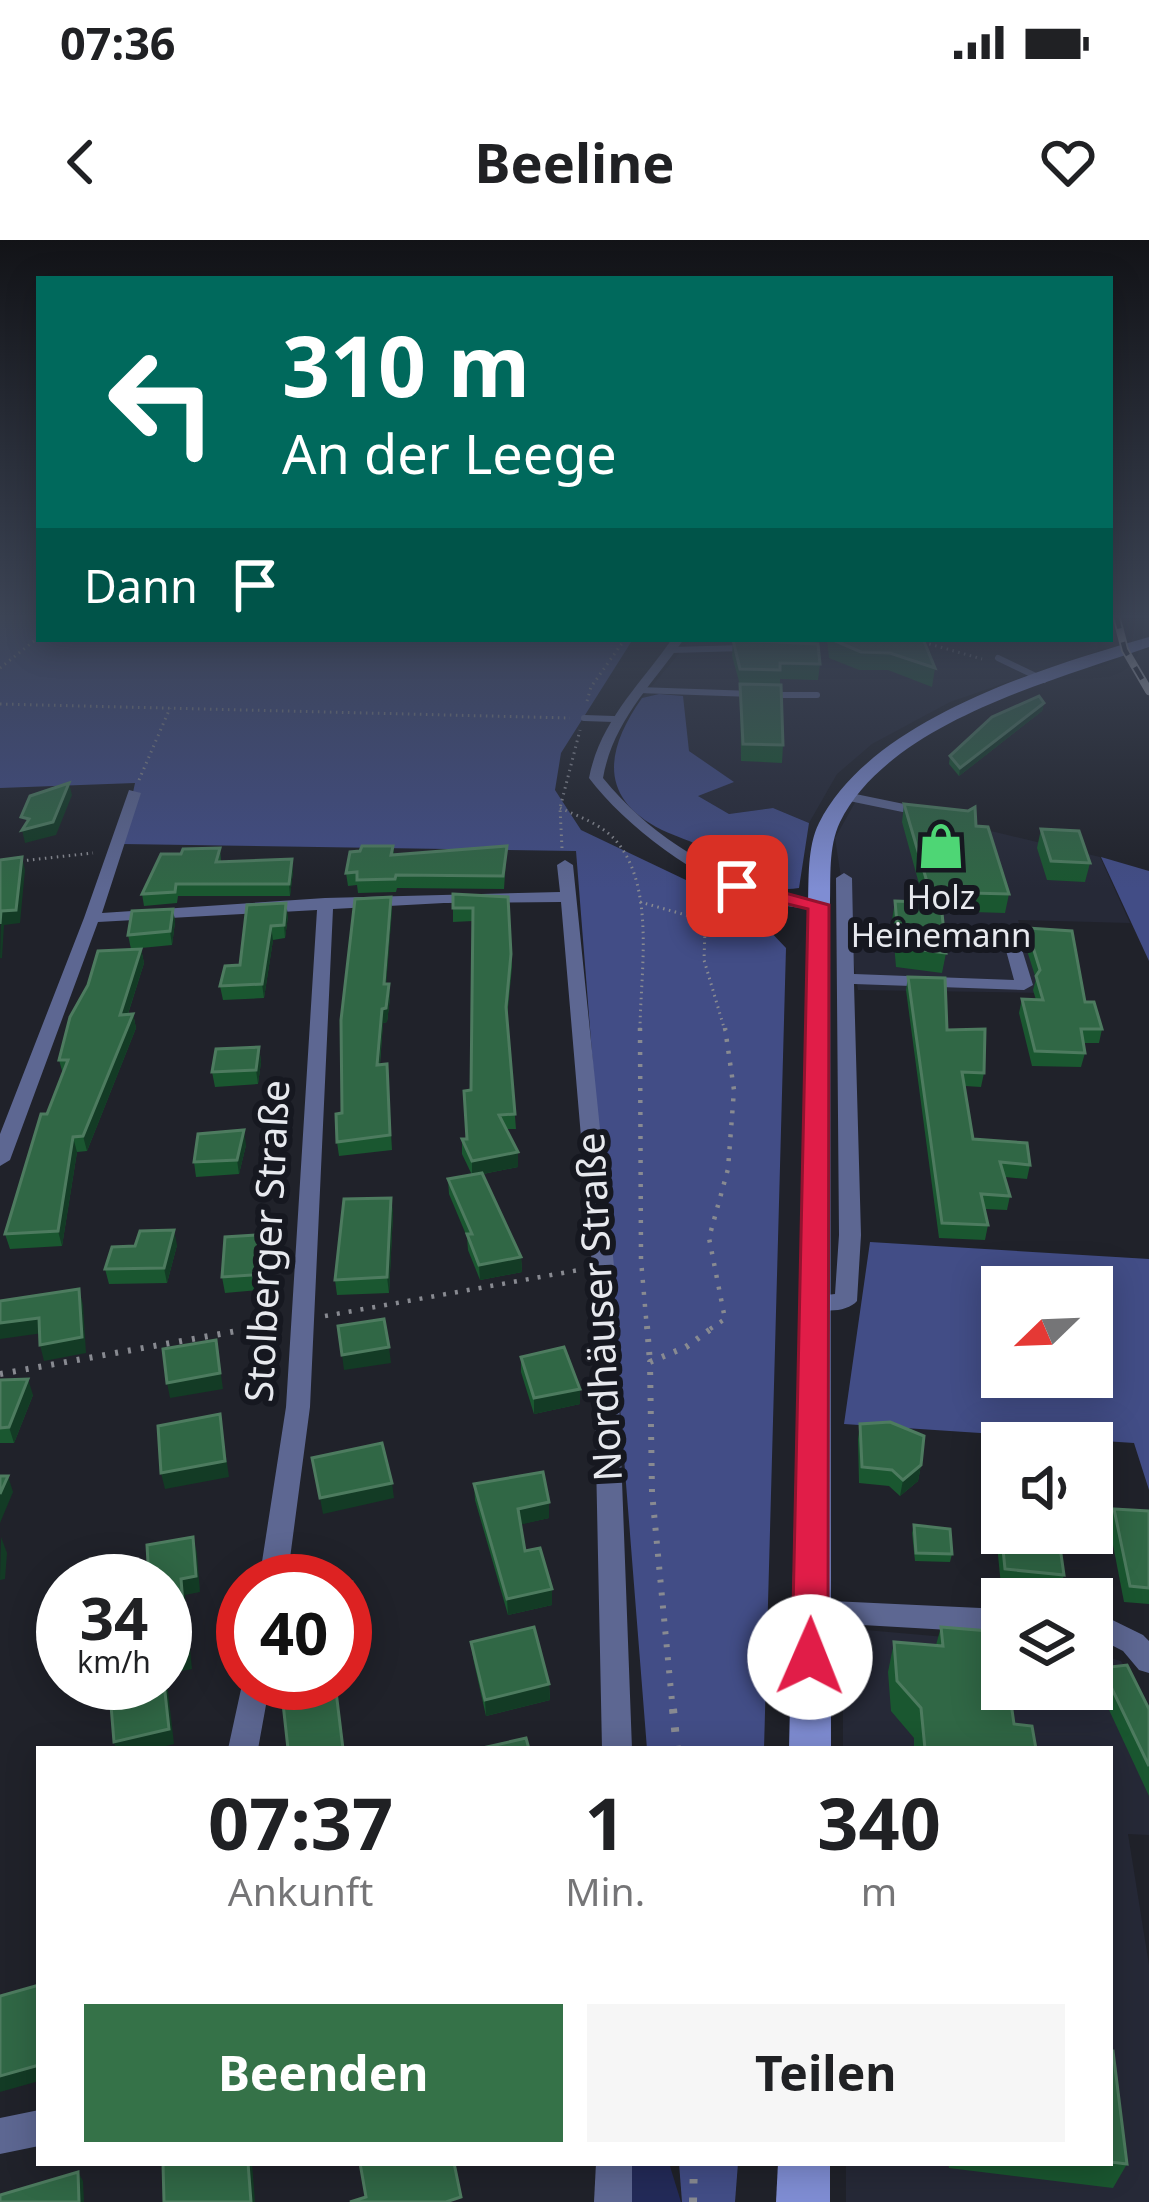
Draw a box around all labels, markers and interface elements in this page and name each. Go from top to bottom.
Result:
text: 07:36 [60,12,176,73]
text: Beeline [475,125,674,199]
icon: back [48,129,114,195]
icon: heart [1035,129,1101,195]
text: 310 m [282,307,530,422]
icon: left [84,324,240,480]
text: An der Leege [282,416,617,490]
icon: arrive [222,552,288,618]
text: Dann [84,555,198,616]
shop icon: Holz Heinemann [916,821,966,871]
pin [686,835,788,937]
icon: arrive [704,853,770,919]
place label: Holz Heinemann [851,874,1031,957]
street label: Stolberger Straße [231,1079,300,1403]
street label: Nordhäuser Straße [562,1132,633,1483]
north arrow [981,1266,1113,1398]
map controls [981,1266,1113,1710]
button: sound [981,1422,1113,1554]
speed limit sign: 40 [216,1554,372,1710]
text: 34 [80,1576,148,1658]
button: layers [981,1578,1113,1710]
position arrow [747,1594,873,1720]
text: km/h [77,1641,151,1682]
text: 07:37 [208,1773,393,1871]
text: 1 [585,1773,626,1871]
text: 340 [817,1773,941,1871]
text: Ankunft [228,1864,373,1917]
text: Min. [565,1864,645,1917]
text: m [861,1864,897,1917]
button: Beenden [84,2004,563,2142]
button: Teilen [587,2004,1065,2142]

